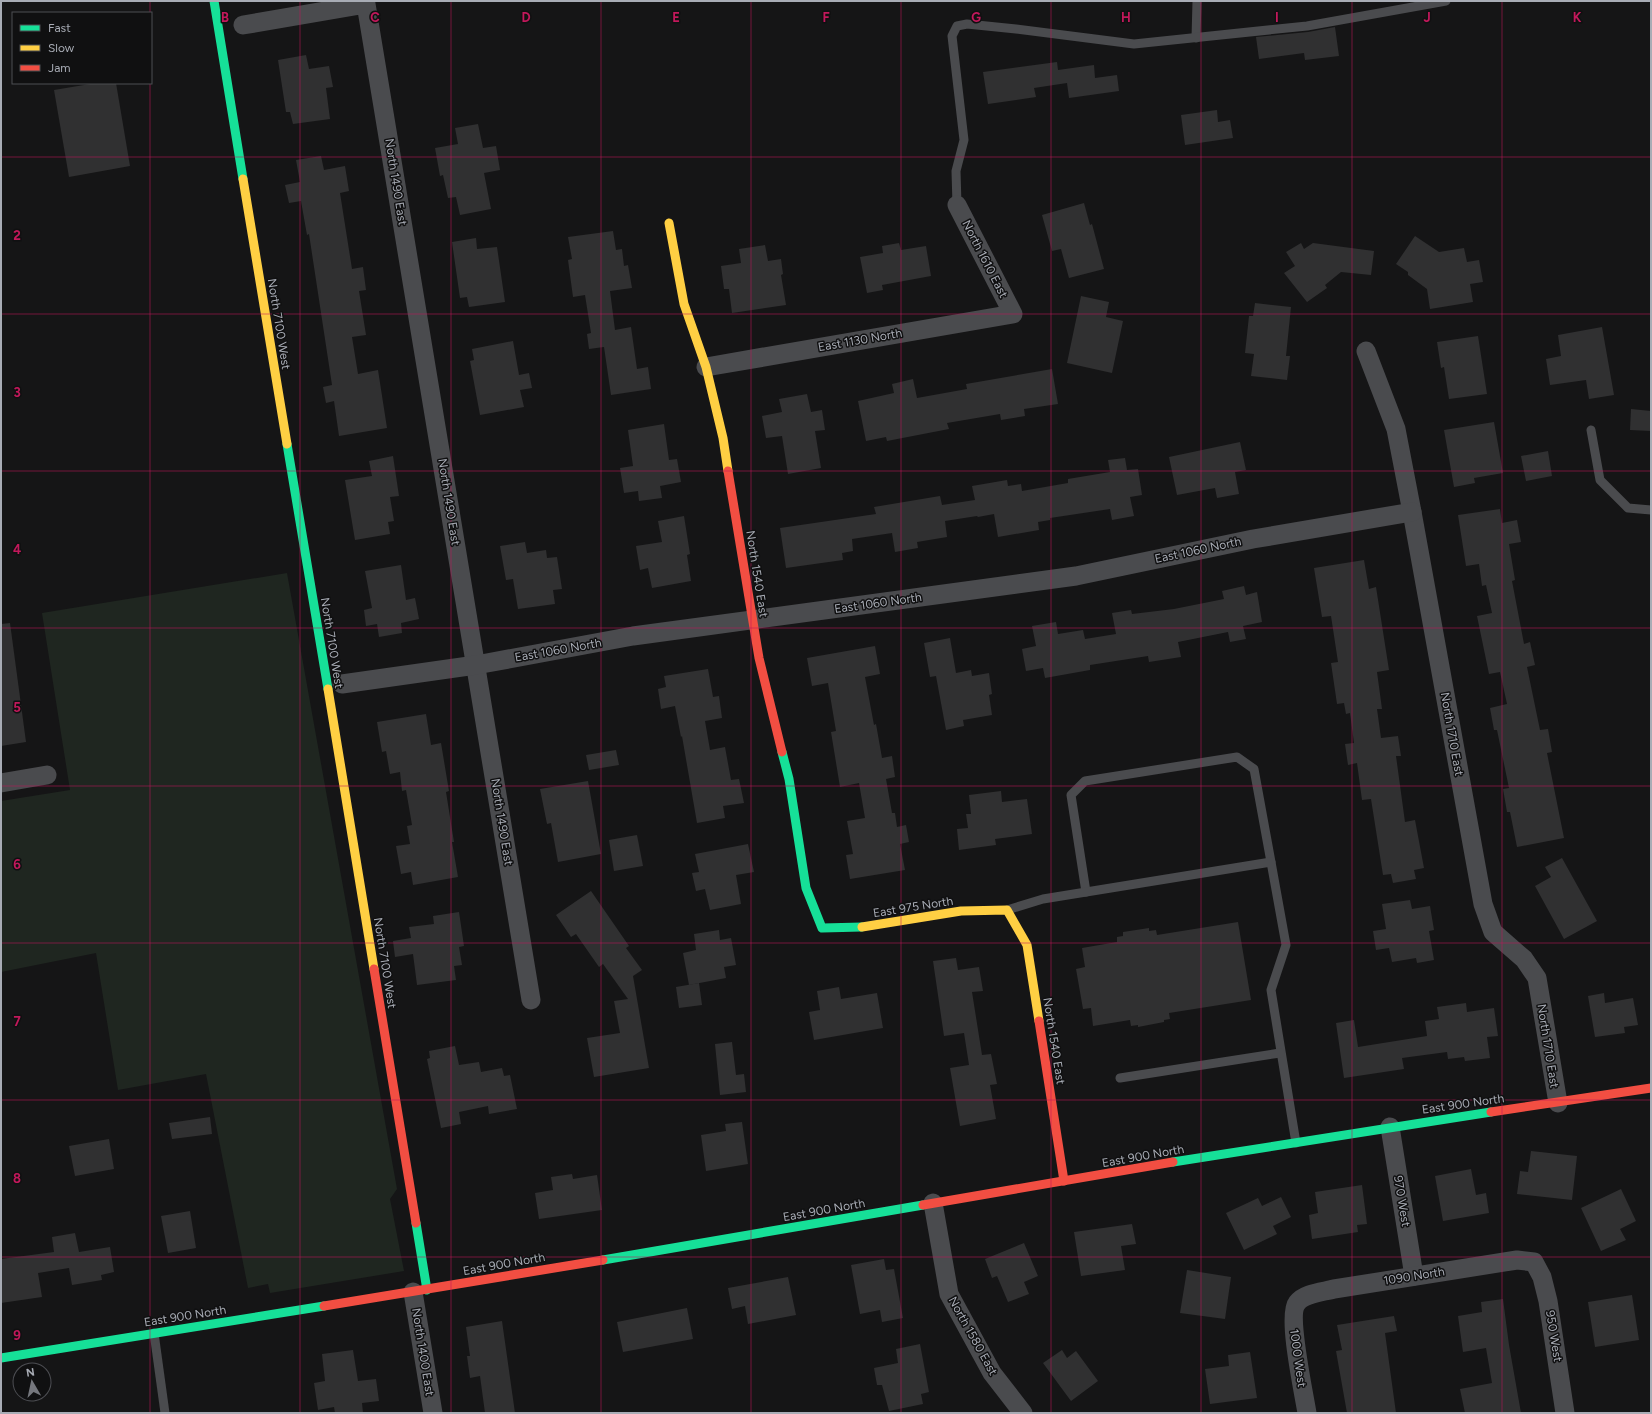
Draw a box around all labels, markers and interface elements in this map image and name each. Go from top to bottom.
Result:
text: B [221,10,229,25]
text: C [370,10,380,25]
text: D [521,10,531,25]
text: E [672,10,680,25]
text: F [822,10,830,25]
text: G [971,10,981,25]
text: H [1121,10,1131,25]
text: I [1275,10,1279,25]
text: J [1423,10,1431,25]
text: K [1573,10,1582,25]
legend [12,12,152,84]
text: Fast [48,21,71,35]
text: Slow [48,41,75,55]
text: Jam [48,61,71,75]
street label: North 1490 East [382,138,410,227]
street label: North 1610 East [959,218,1011,301]
text: 2 [13,228,21,243]
street label: North 7100 West [265,277,293,371]
street label: East 1130 North [817,326,903,354]
text: 3 [13,385,21,400]
street label: North 1490 East [435,458,463,547]
street label: North 1540 East [743,530,771,619]
street label: East 1060 North [1154,534,1243,566]
text: 4 [13,542,21,557]
street label: East 1060 North [833,590,923,616]
street label: North 7100 West [318,596,346,690]
street label: East 1060 North [513,635,603,665]
street label: North 1710 East [1438,691,1466,777]
text: 5 [13,700,21,715]
street label: North 1490 East [488,778,516,867]
text: 6 [13,857,21,872]
street label: East 975 North [872,894,954,920]
street label: North 7100 West [371,916,399,1010]
street label: North 1540 East [1040,997,1068,1086]
street label: North 1710 East [1534,1003,1562,1089]
text: 7 [13,1014,21,1029]
street label: East 900 North [1421,1091,1505,1117]
street label: East 900 North [1101,1142,1185,1170]
text: 8 [13,1171,21,1186]
street label: 970 West [1391,1174,1413,1228]
street label: East 900 North [782,1196,866,1224]
street label: East 900 North [462,1250,546,1278]
street label: 1090 North [1382,1264,1446,1288]
street label: North 1580 East [946,1294,1001,1378]
street label: East 900 North [143,1303,227,1329]
street label: North 1400 East [409,1307,437,1397]
street label: 950 West [1543,1309,1565,1363]
text: 9 [13,1328,21,1343]
street label: 1000 West [1287,1328,1309,1388]
north arrow [12,1362,52,1402]
text: N [25,1366,36,1380]

